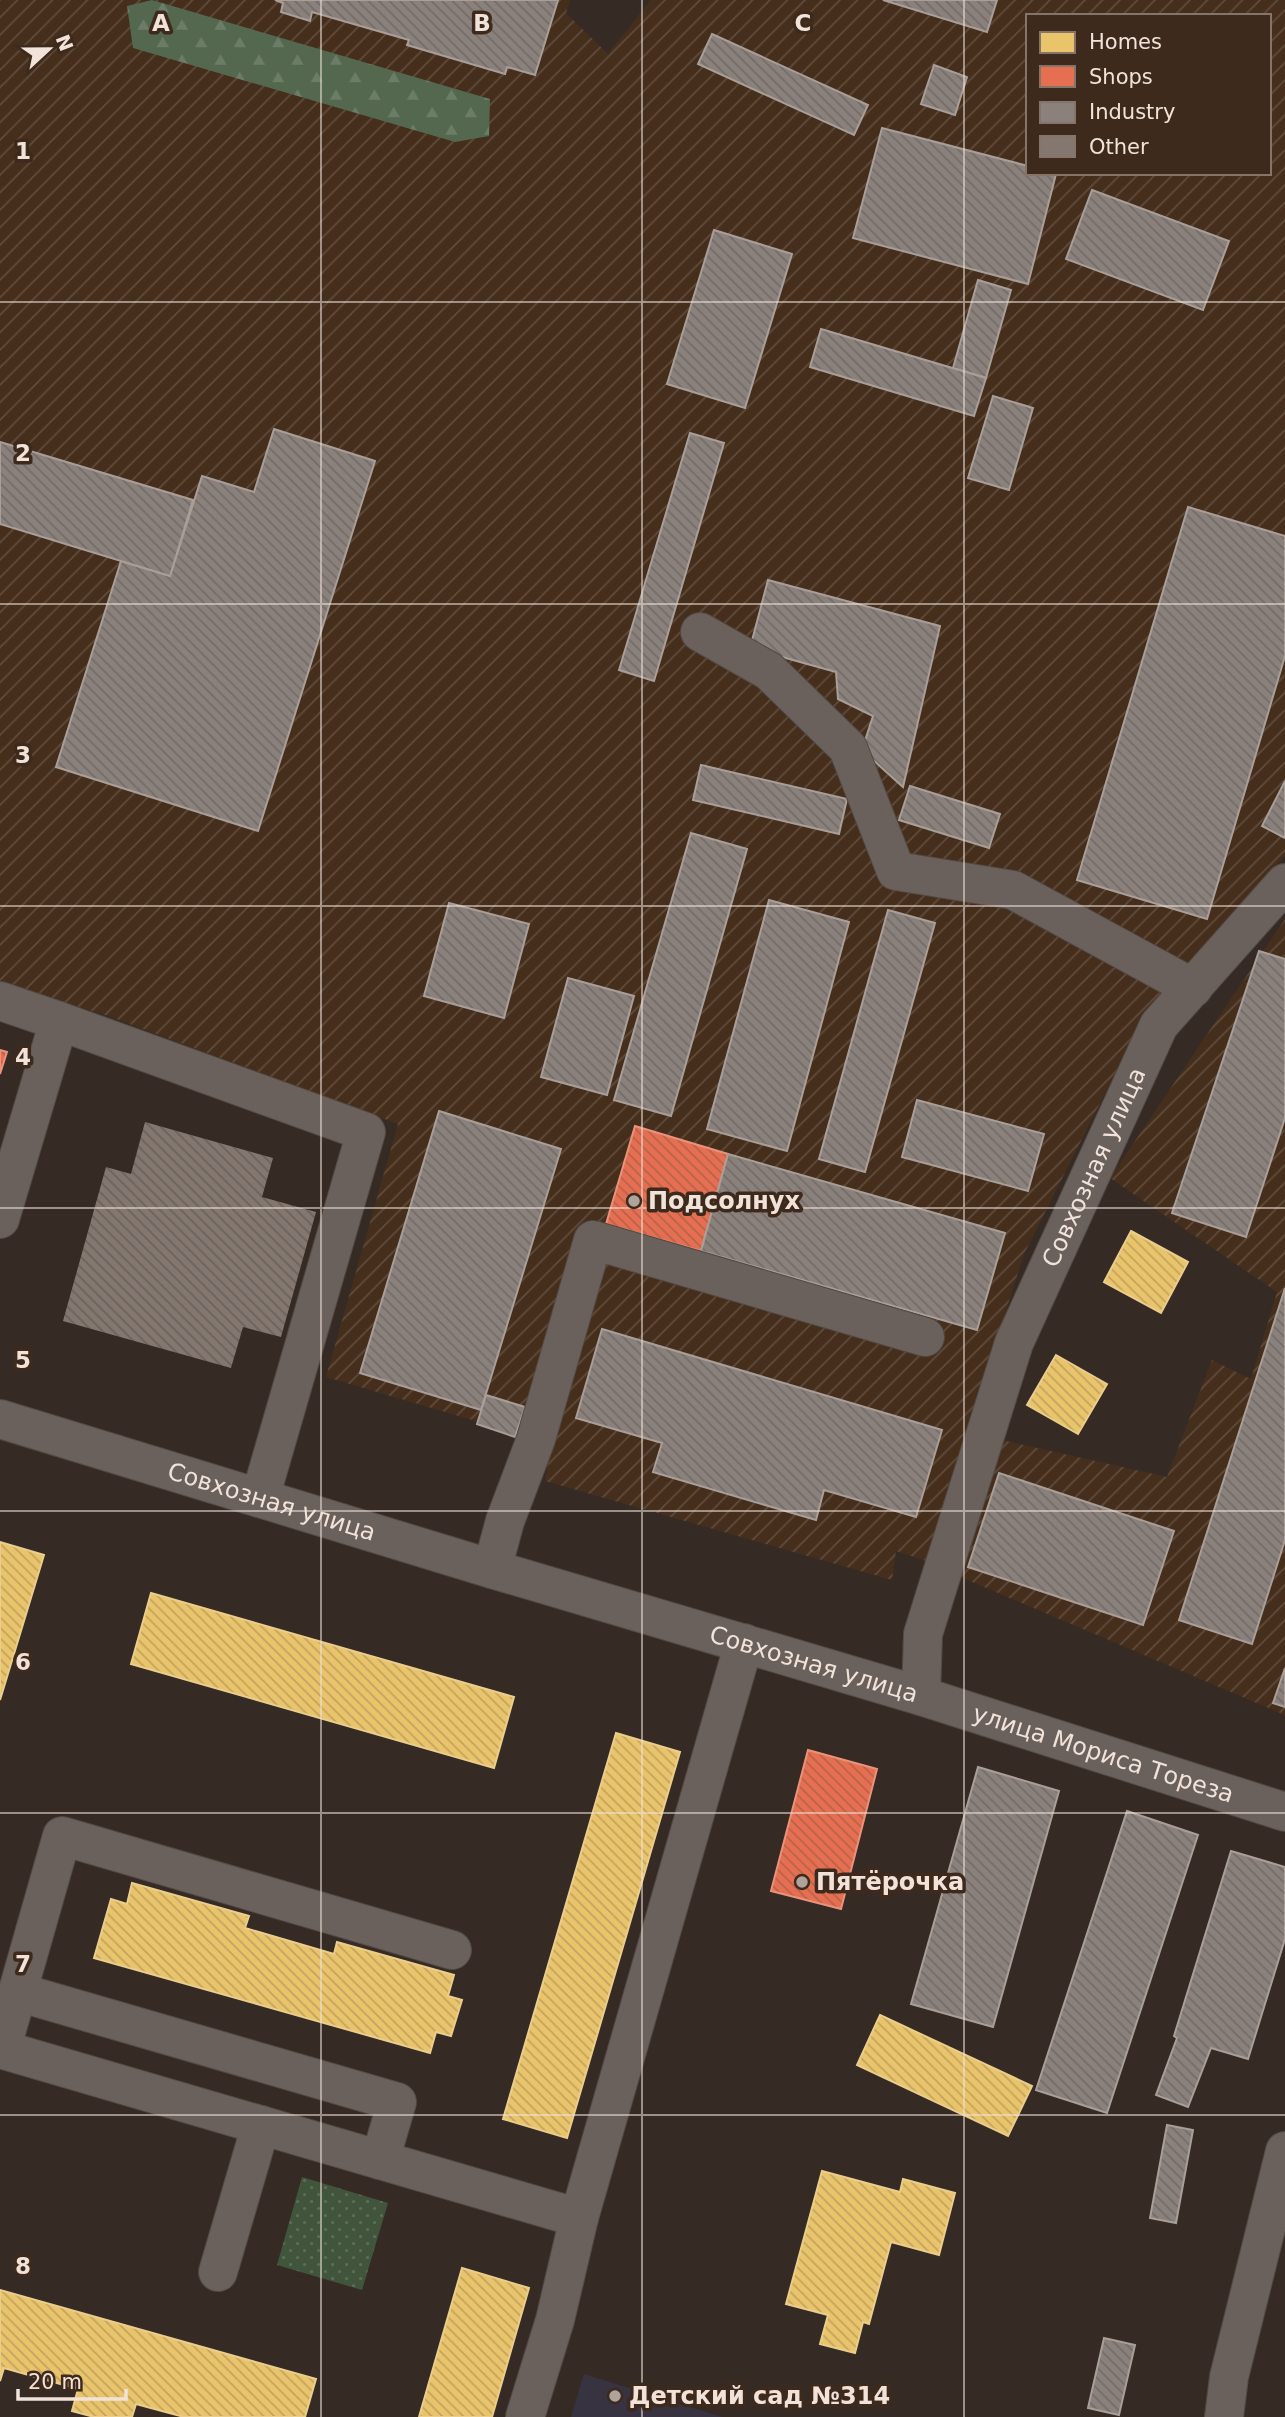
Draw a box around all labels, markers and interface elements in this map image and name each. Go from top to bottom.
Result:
text: A [152,10,170,36]
text: B [473,10,491,36]
text: C [795,10,811,36]
north arrow [14,14,84,84]
legend [1026,14,1271,175]
text: Homes [1089,30,1162,54]
text: N [52,31,78,54]
text: Shops [1089,65,1153,89]
text: Industry [1089,100,1175,124]
text: Other [1089,135,1149,159]
text: 1 [15,138,31,164]
text: 2 [15,440,31,466]
text: 3 [15,742,31,768]
text: 4 [15,1044,31,1070]
street label: Совхозная улица [1037,1063,1152,1271]
place label: Подсолнух [648,1187,800,1215]
marker: Подсолнух [626,1193,642,1209]
text: 5 [15,1347,31,1373]
street label: Совхозная улица [164,1457,379,1547]
street label: Совхозная улица [706,1620,921,1708]
text: 6 [15,1649,31,1675]
street label: улица Мориса Тореза [969,1699,1237,1809]
place label: Пятёрочка [816,1868,964,1896]
marker: Пятёрочка [794,1874,810,1890]
text: 7 [15,1951,31,1977]
text: 8 [15,2253,31,2279]
scale bar [18,2358,126,2402]
text: 20 m [28,2370,82,2394]
place label: Детский сад №314 [629,2382,890,2410]
marker: Детский сад №314 [607,2388,623,2404]

